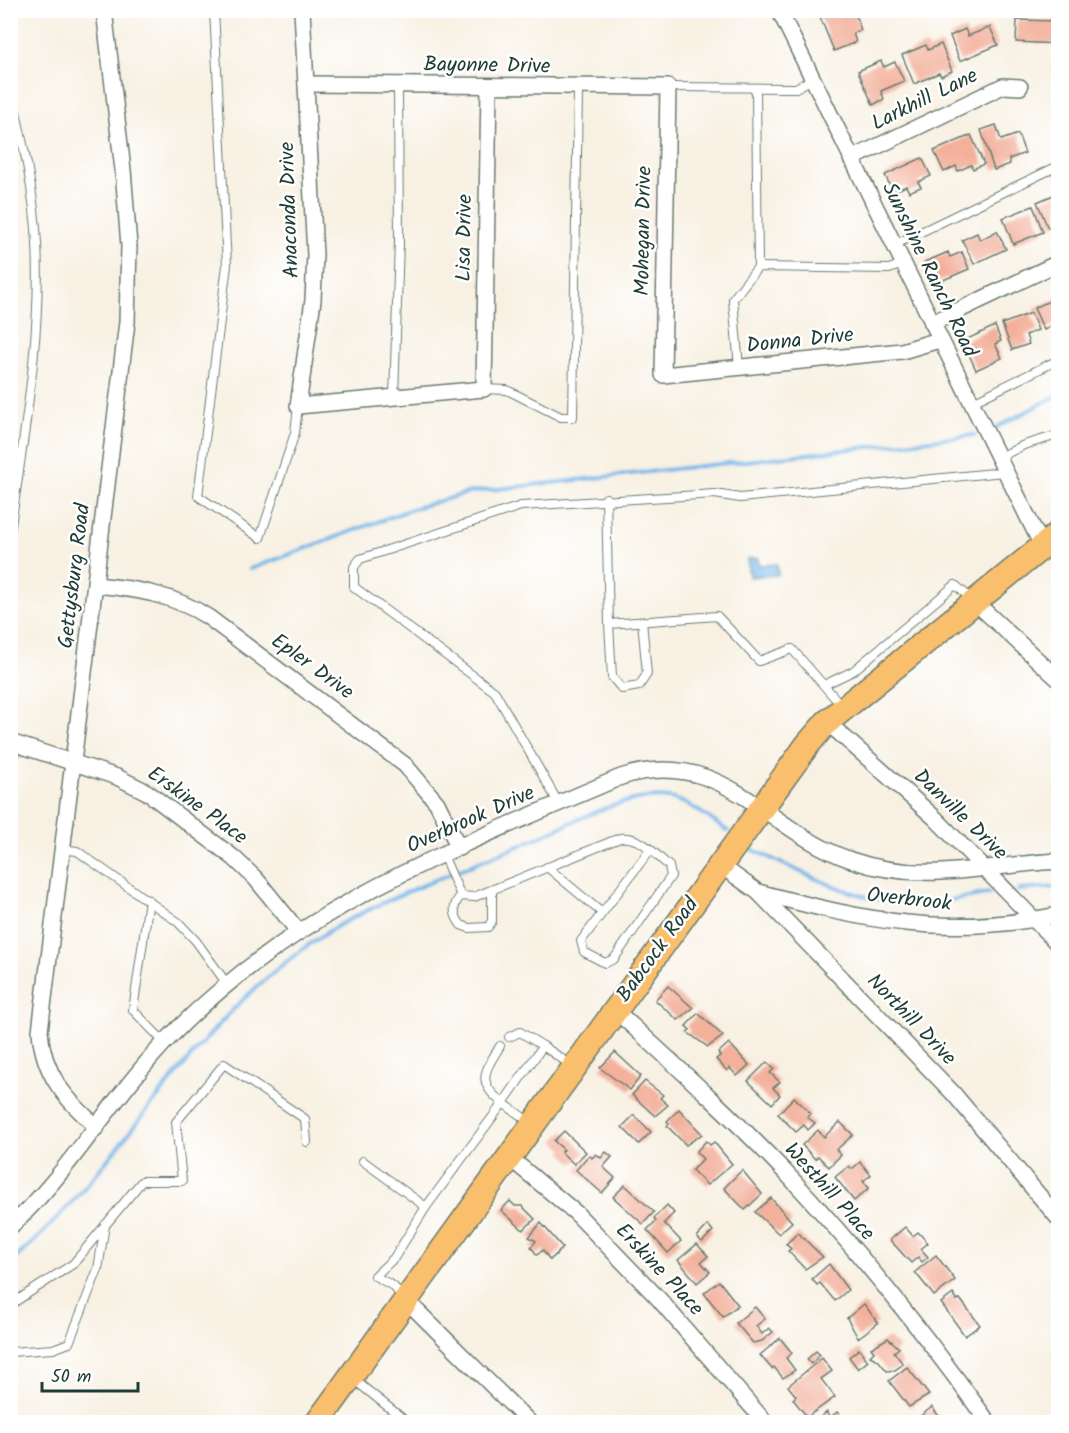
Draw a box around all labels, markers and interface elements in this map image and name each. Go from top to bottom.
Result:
street label: Bayonne Drive [423,48,551,84]
street label: Larkhill Lane [866,60,984,140]
street label: Anaconda Drive [271,141,309,279]
street label: Mohegan Drive [626,165,662,296]
street label: Sunshine Ranch Road [872,177,986,364]
street label: Lisa Drive [448,193,482,282]
street label: Donna Drive [745,319,856,363]
street label: Gettysburg Road [50,501,100,650]
street label: Epler Drive [263,625,361,709]
street label: Erskine Place [140,758,255,854]
street label: Danville Drive [905,761,1015,869]
street label: Overbrook Drive [402,777,541,863]
street label: Overbrook [865,879,953,921]
street label: Babcock Road [609,890,708,1009]
street label: Northill Drive [858,966,964,1074]
street label: Westhill Place [776,1135,883,1249]
street label: Erskine Place [607,1216,711,1325]
scale bar [42,1355,138,1393]
text: 50 m [51,1363,91,1392]

